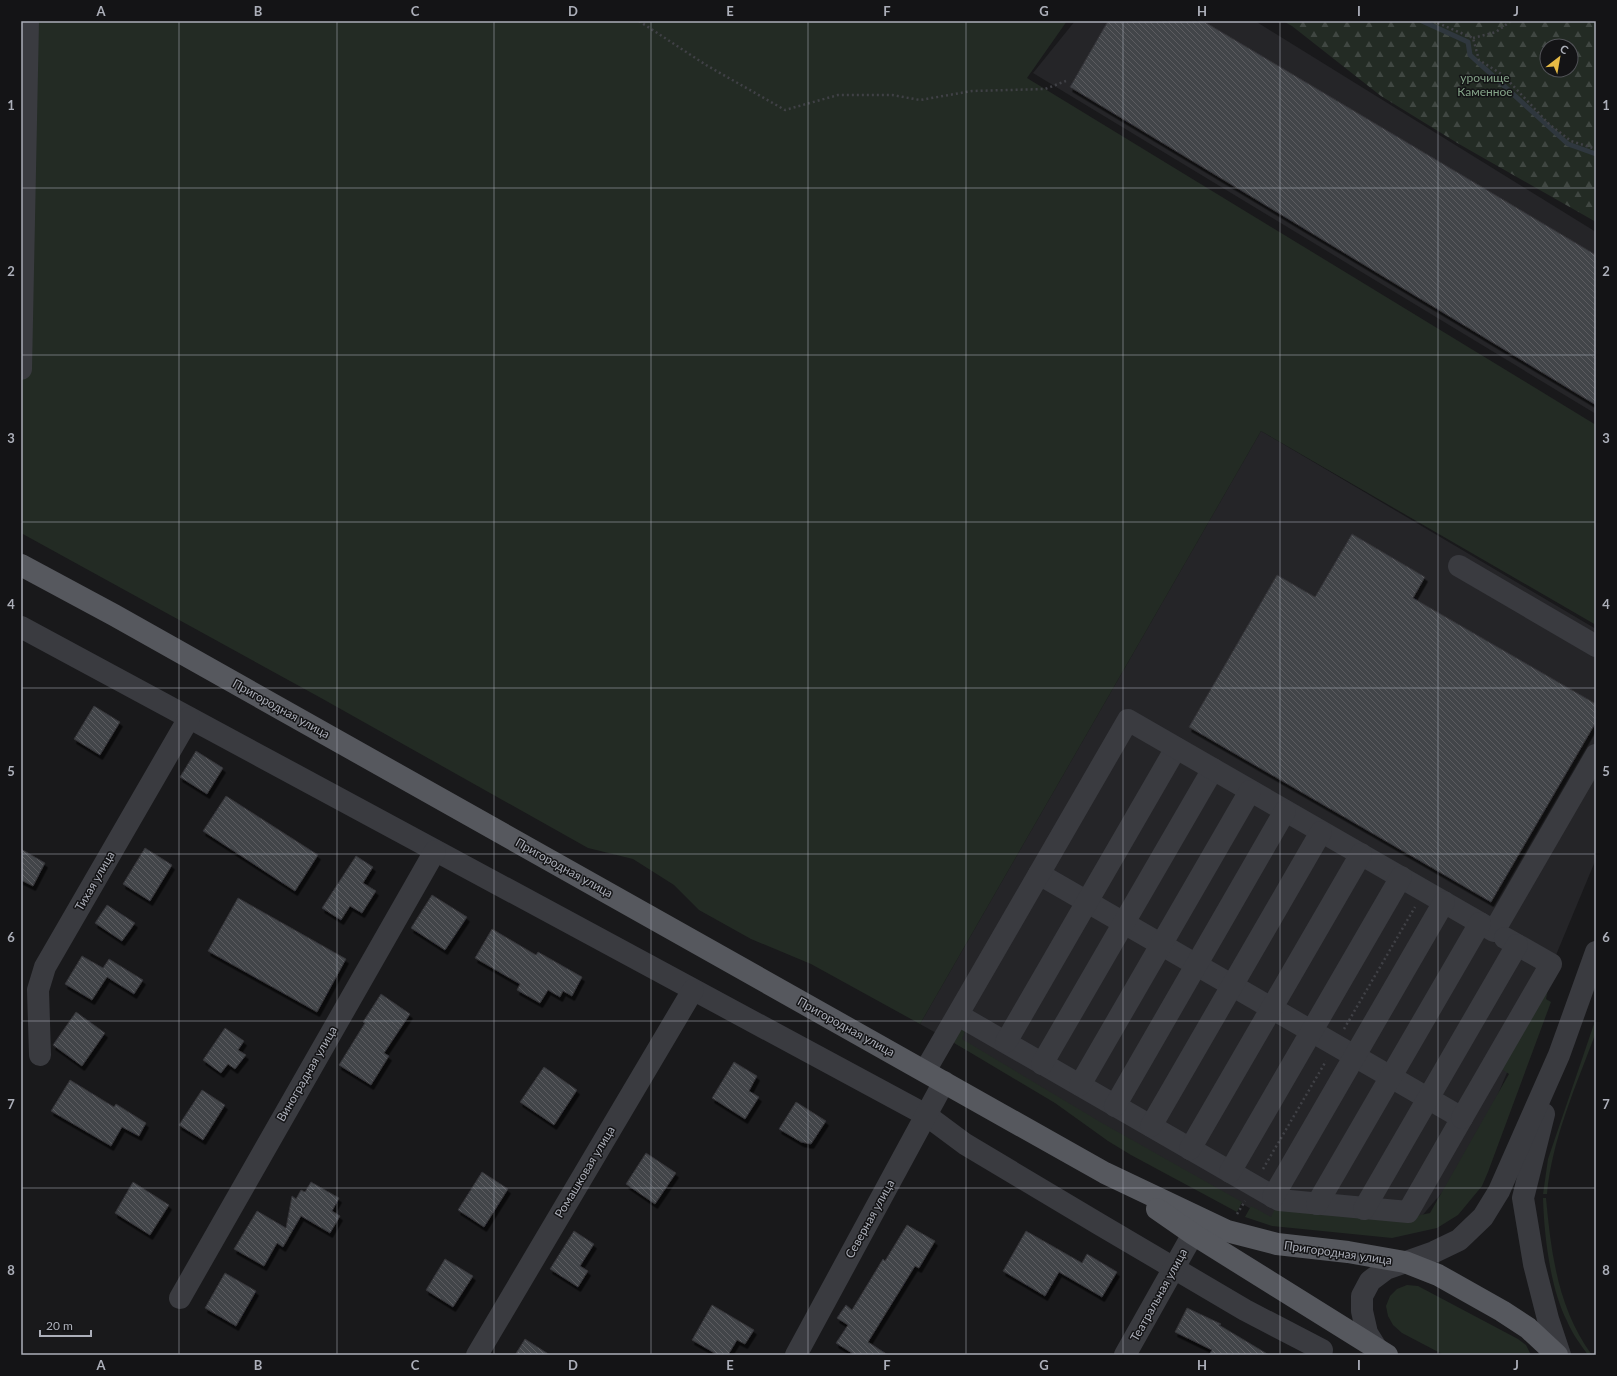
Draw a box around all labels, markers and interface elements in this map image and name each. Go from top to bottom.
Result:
text: A [95,3,106,19]
text: B [254,3,263,19]
text: C [411,3,420,19]
text: D [568,3,578,19]
text: E [726,3,734,19]
text: F [883,3,891,19]
text: G [1039,3,1049,19]
text: H [1197,3,1207,19]
text: I [1357,3,1361,19]
text: J [1513,3,1519,19]
north arrow [1539,38,1579,78]
text: С [1558,42,1571,57]
park label: урочище Каменное [1457,70,1513,99]
text: 1 [7,97,15,113]
text: 1 [1602,97,1610,113]
text: 2 [7,263,15,279]
text: 2 [1602,263,1610,279]
text: 3 [7,430,15,446]
text: 3 [1602,430,1610,446]
text: 4 [7,596,15,612]
text: 4 [1602,596,1610,612]
street label: Пригородная улица [230,676,333,742]
text: 5 [7,763,15,779]
text: 5 [1602,763,1610,779]
street label: Пригородная улица [513,835,616,901]
street label: Тихая улица [71,848,118,913]
text: 6 [7,929,15,945]
text: 6 [1602,929,1610,945]
street label: Пригородная улица [795,994,898,1060]
street label: Виноградная улица [273,1023,340,1124]
text: 7 [7,1096,15,1112]
text: 7 [1602,1096,1610,1112]
street label: Ромашковая улица [551,1123,618,1220]
street label: Северная улица [842,1177,897,1261]
street label: Пригородная улица [1283,1237,1393,1268]
street label: Театральная улица [1127,1246,1190,1344]
text: 8 [7,1262,15,1278]
text: 8 [1602,1262,1610,1278]
scale bar [40,1312,91,1338]
text: 20 m [46,1318,73,1333]
text: A [95,1357,106,1373]
text: B [254,1357,263,1373]
text: C [411,1357,420,1373]
text: D [568,1357,578,1373]
text: E [726,1357,734,1373]
text: F [883,1357,891,1373]
text: G [1039,1357,1049,1373]
text: H [1197,1357,1207,1373]
text: I [1357,1357,1361,1373]
text: J [1513,1357,1519,1373]

